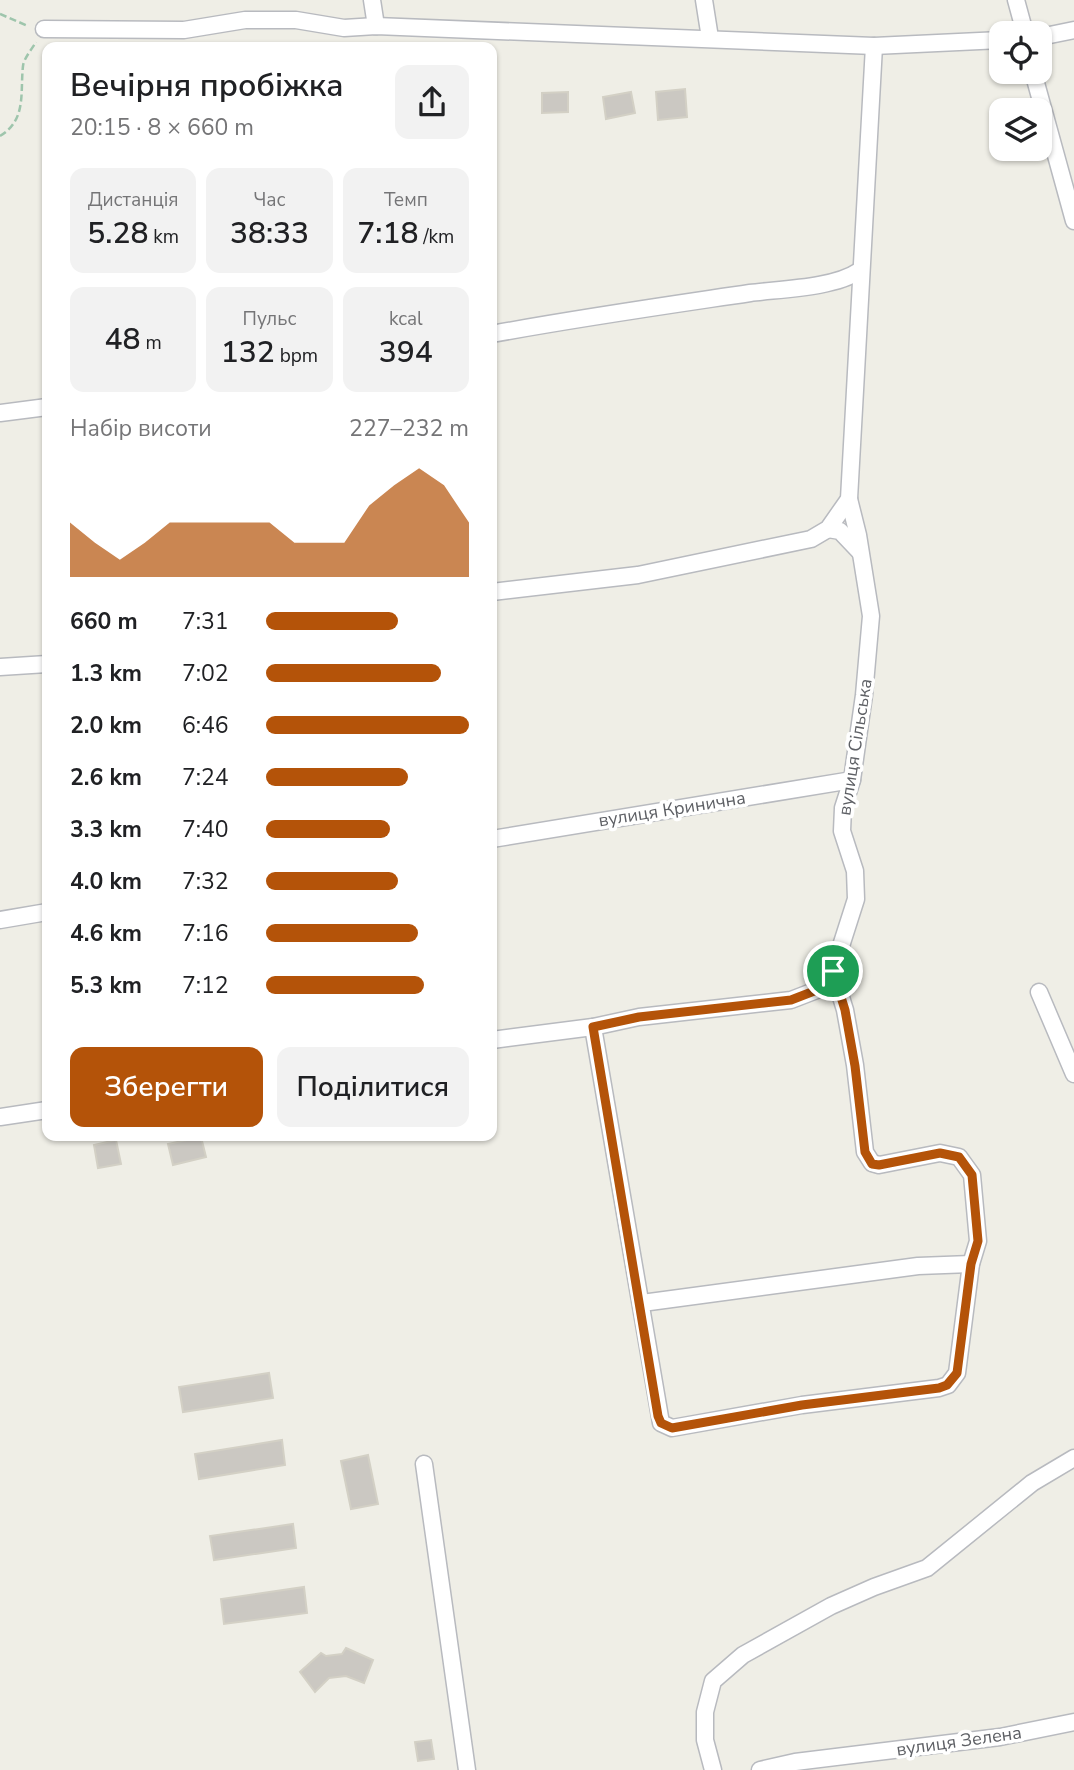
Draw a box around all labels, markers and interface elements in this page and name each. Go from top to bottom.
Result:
map controls [989,21,1052,161]
button: locate [989,21,1052,84]
text: Вечірня пробіжка [70,64,344,107]
button: share [395,65,469,139]
button: layers [989,98,1052,161]
text: 20:15 · 8 × 660 m [70,112,254,143]
text: Дистанція [88,187,179,213]
text: Час [253,187,286,213]
text: Темп [384,187,428,213]
text: 5.28 [87,213,148,254]
text: 38:33 [230,213,309,254]
text: 7:18 [357,213,418,254]
text: km [148,224,179,250]
text: /km [418,224,454,250]
text: Пульс [243,306,296,332]
text: kcal [389,306,423,332]
text: 48 [105,319,141,360]
text: m [141,330,162,356]
text: 132 [221,332,275,373]
text: 394 [379,332,433,373]
text: bpm [275,343,318,369]
text: Набір висоти [70,413,212,444]
text: 227–232 m [349,413,469,444]
text: 660 m [70,606,138,637]
text: 7:31 [182,606,229,637]
text: 1.3 km [70,658,142,689]
text: 7:02 [182,658,229,689]
street label: вулиця Сільська [832,677,878,817]
text: 2.0 km [70,710,142,741]
text: 6:46 [182,710,229,741]
text: 2.6 km [70,762,142,793]
text: 7:24 [182,762,229,793]
street label: вулиця Кринична [597,786,747,832]
text: 3.3 km [70,814,142,845]
text: 7:40 [182,814,229,845]
text: 4.0 km [70,866,142,897]
text: 7:32 [182,866,229,897]
text: 4.6 km [70,918,142,949]
text: 7:16 [182,918,229,949]
pin [803,941,863,1001]
icon: arrive [814,952,852,990]
text: 5.3 km [70,970,142,1001]
text: 7:12 [182,970,229,1001]
button: Зберегти [70,1047,263,1127]
button: Поділитися [277,1047,469,1127]
street label: вулиця Зелена [895,1720,1023,1762]

